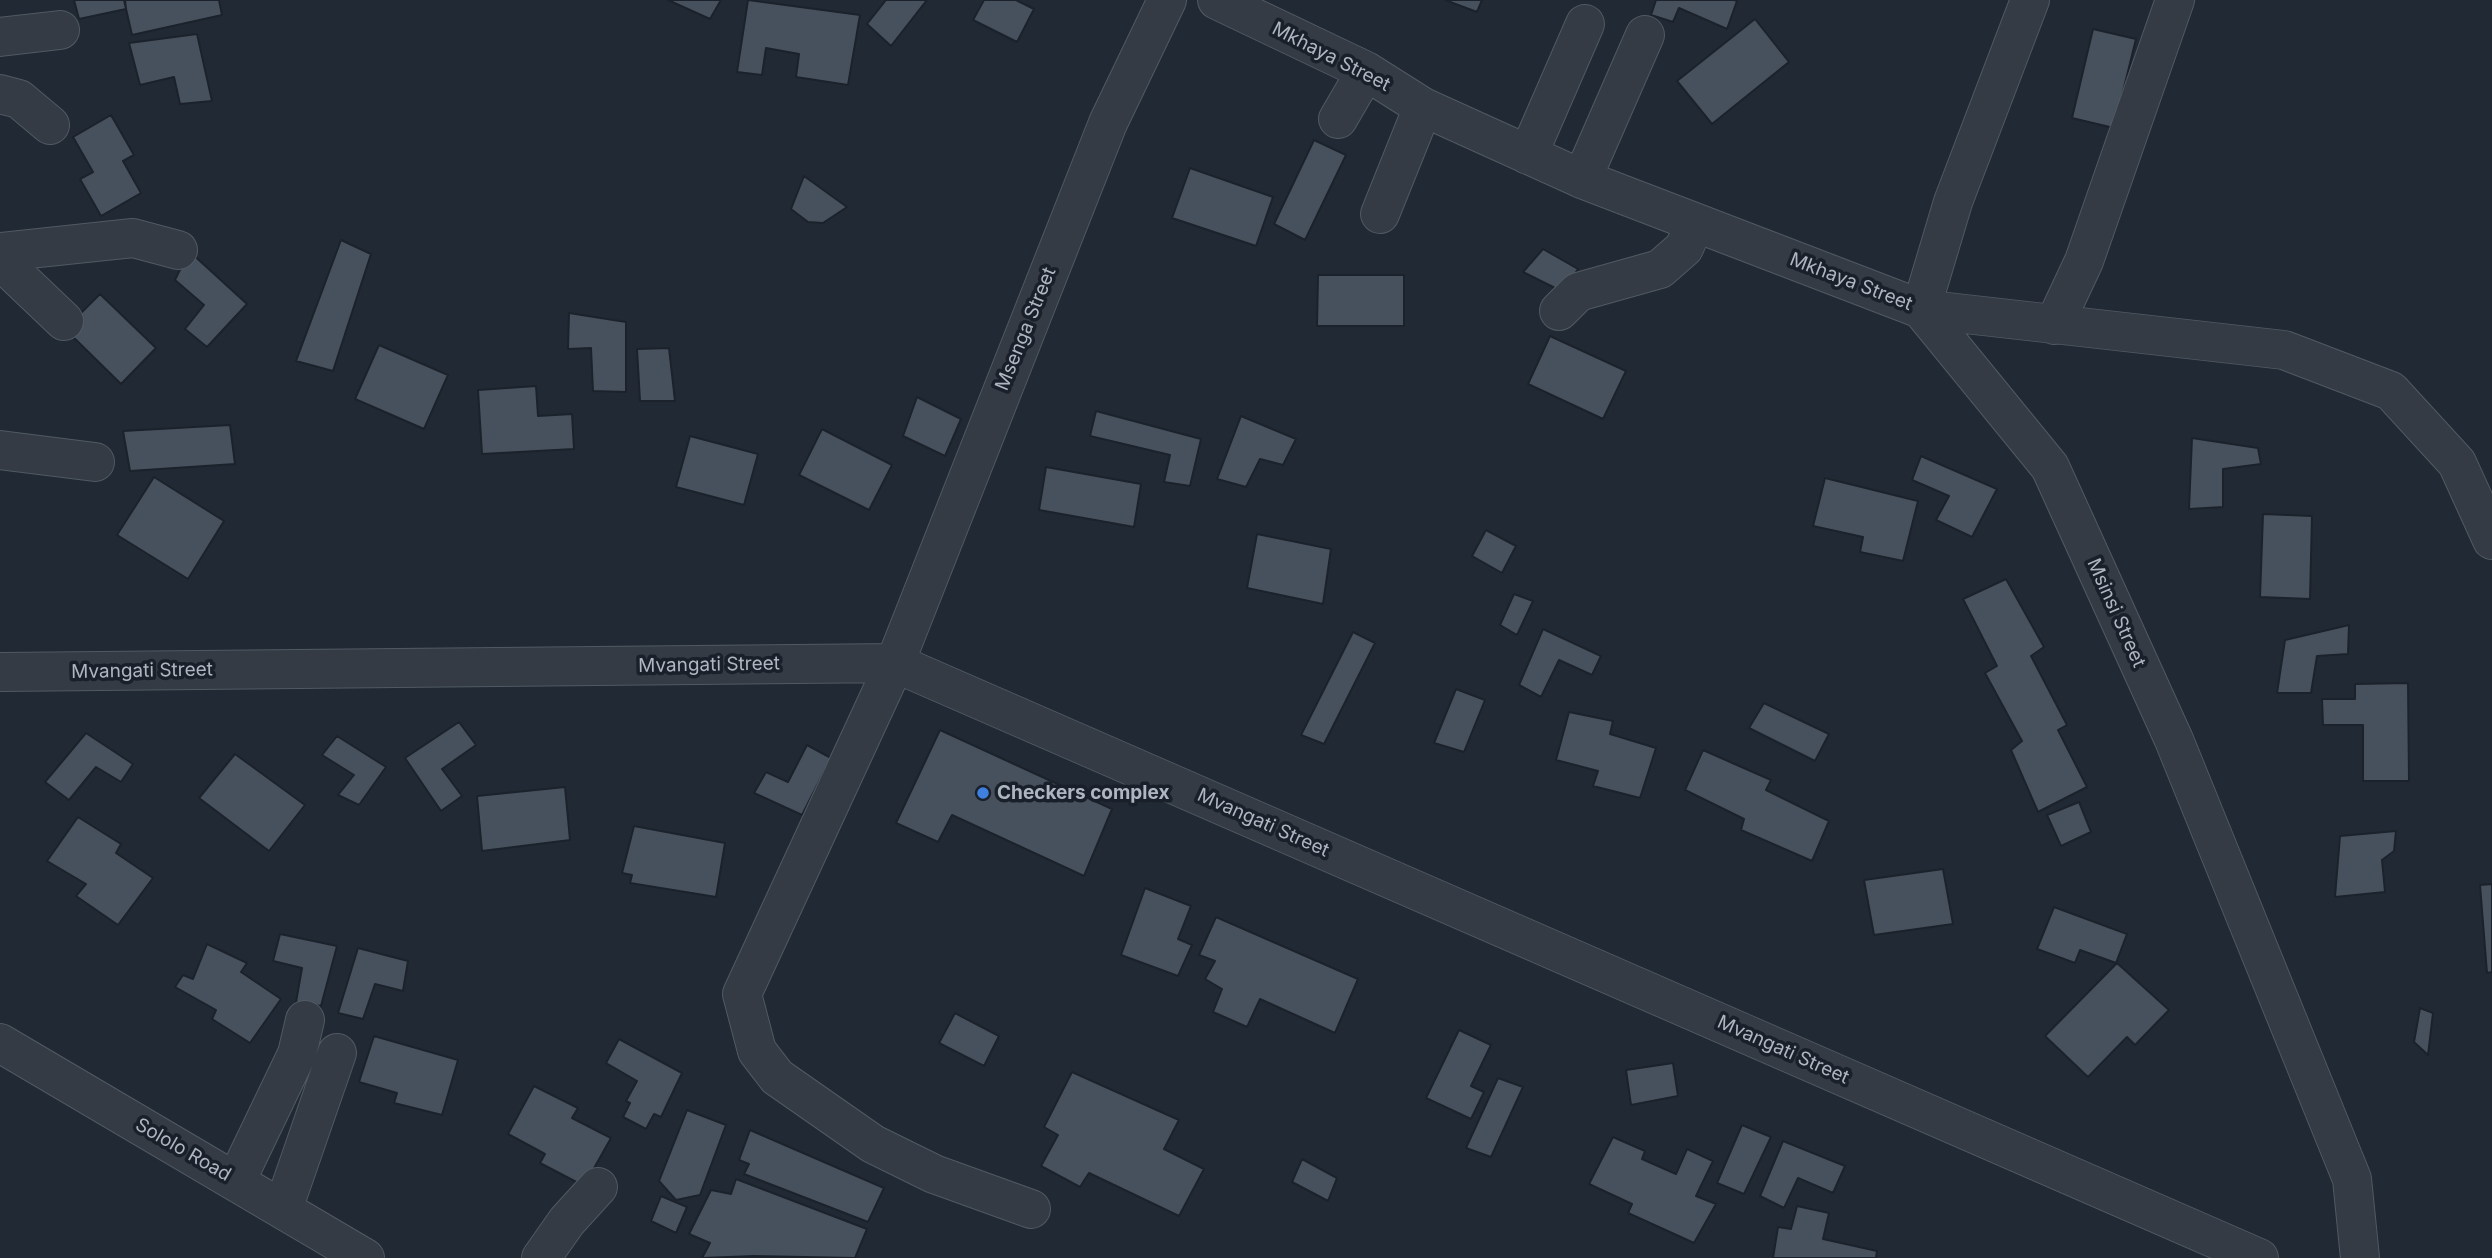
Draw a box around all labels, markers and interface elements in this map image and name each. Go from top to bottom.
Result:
street label: Mkhaya Street [1268,17,1394,97]
street label: Mkhaya Street [1786,248,1916,316]
street label: Msenga Street [991,264,1061,394]
street label: Msinsi Street [2082,555,2150,671]
street label: Mvangati Street [638,652,780,678]
street label: Mvangati Street [71,658,213,684]
place label: Checkers complex [997,782,1169,804]
street label: Mvangati Street [1194,784,1332,862]
marker: Checkers complex [975,785,991,801]
street label: Mvangati Street [1714,1011,1852,1089]
street label: Sololo Road [131,1113,235,1187]

